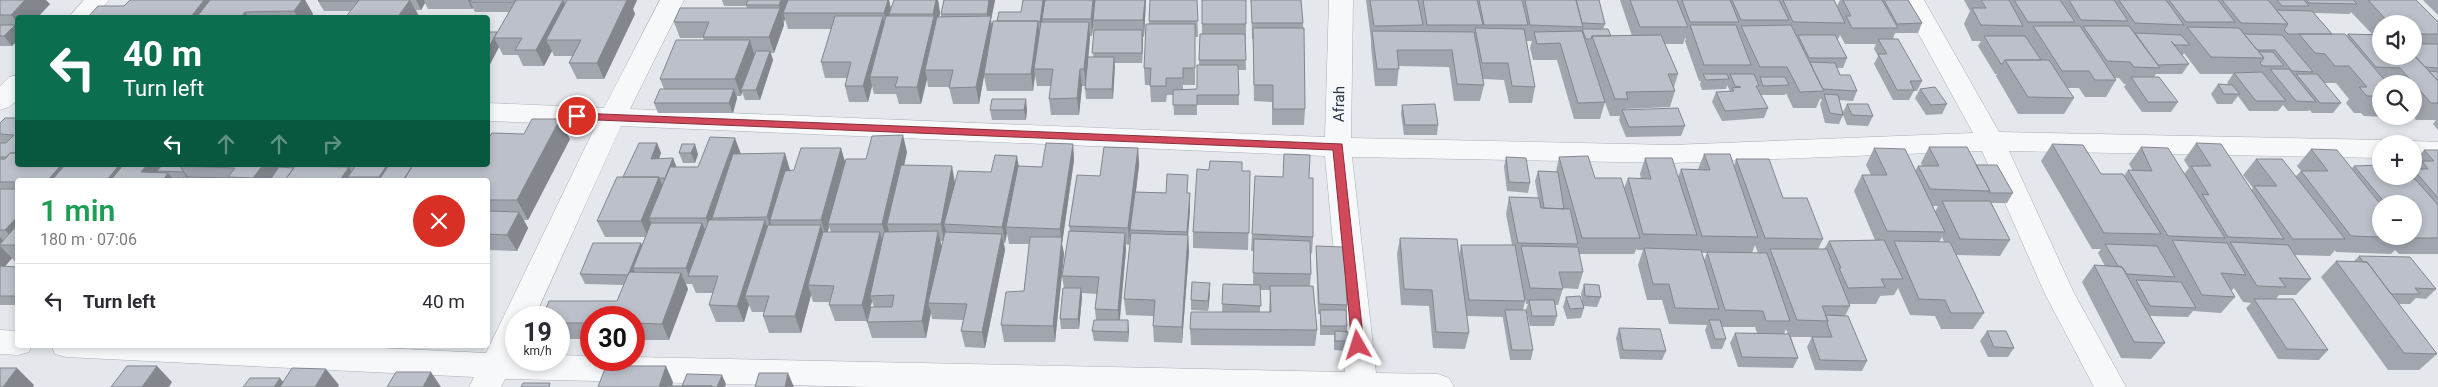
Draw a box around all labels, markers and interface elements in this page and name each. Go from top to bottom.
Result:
map controls [2372,15,2422,245]
button: sound [2372,15,2422,65]
text: 40 m [123,34,202,75]
icon: left [40,35,105,100]
button: search [2372,75,2422,125]
text: Turn left [123,76,204,101]
street label: Afrah [1330,86,1348,122]
pin [556,95,598,137]
icon: arrive [563,102,591,130]
icon: left [159,130,187,158]
icon: ahead [212,130,240,158]
icon: ahead [265,130,293,158]
icon: right [318,130,346,158]
button: + [2372,135,2422,185]
text: 1 min [40,193,115,228]
button: close [413,195,465,247]
button: − [2372,195,2422,245]
text: 180 m · 07:06 [40,230,137,249]
icon: left [40,287,68,315]
text: Turn left [83,290,156,313]
text: 40 m [422,290,465,313]
speed limit sign: 30 [580,306,645,371]
text: 19 [523,318,552,347]
position arrow [1331,318,1383,370]
text: km/h [523,344,552,358]

